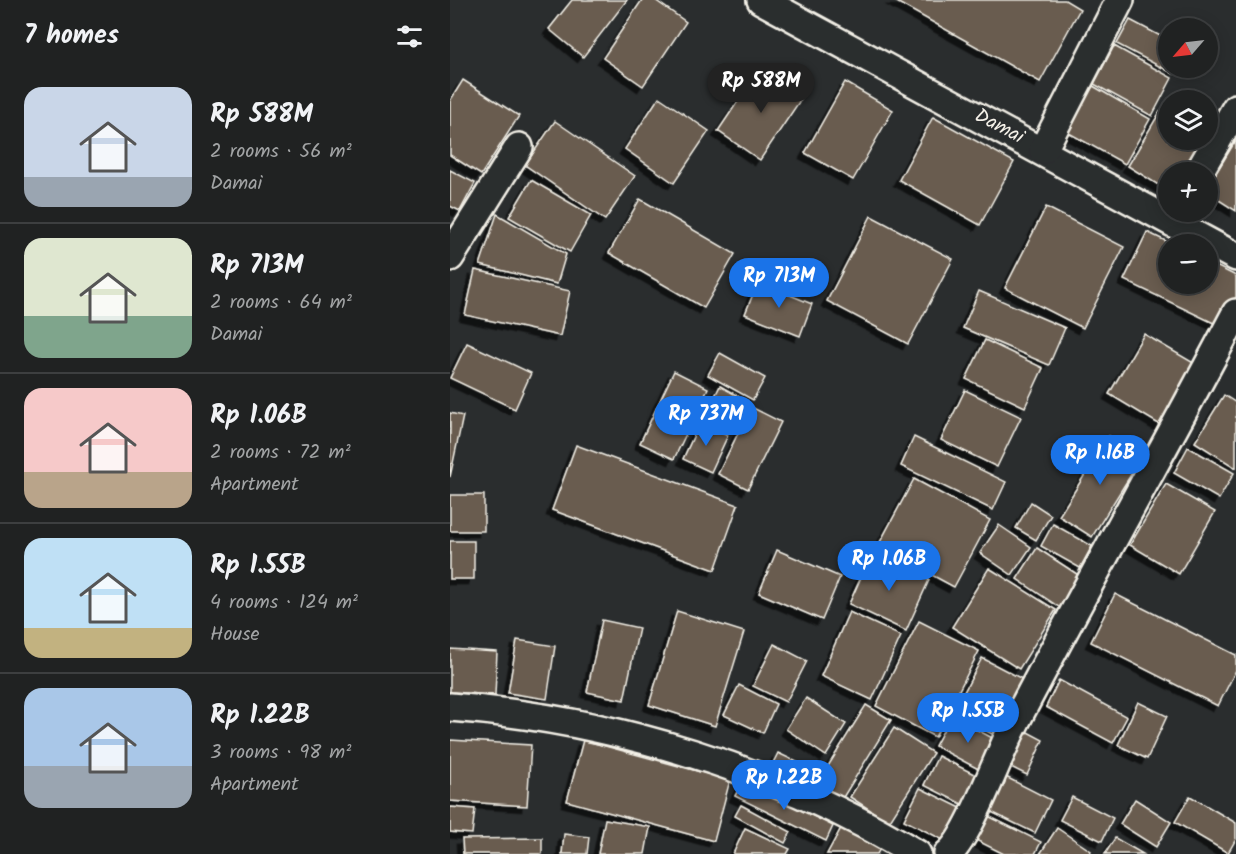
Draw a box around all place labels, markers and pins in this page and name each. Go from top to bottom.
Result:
pin: Rp 588M [706,63,816,114]
pin: Rp 713M [724,258,834,309]
pin: Rp 737M [651,396,761,447]
pin: Rp 1.16B [1038,435,1162,486]
pin: Rp 1.06B [827,541,951,592]
pin: Rp 1.55B [906,693,1030,744]
pin: Rp 1.22B [722,760,846,811]

